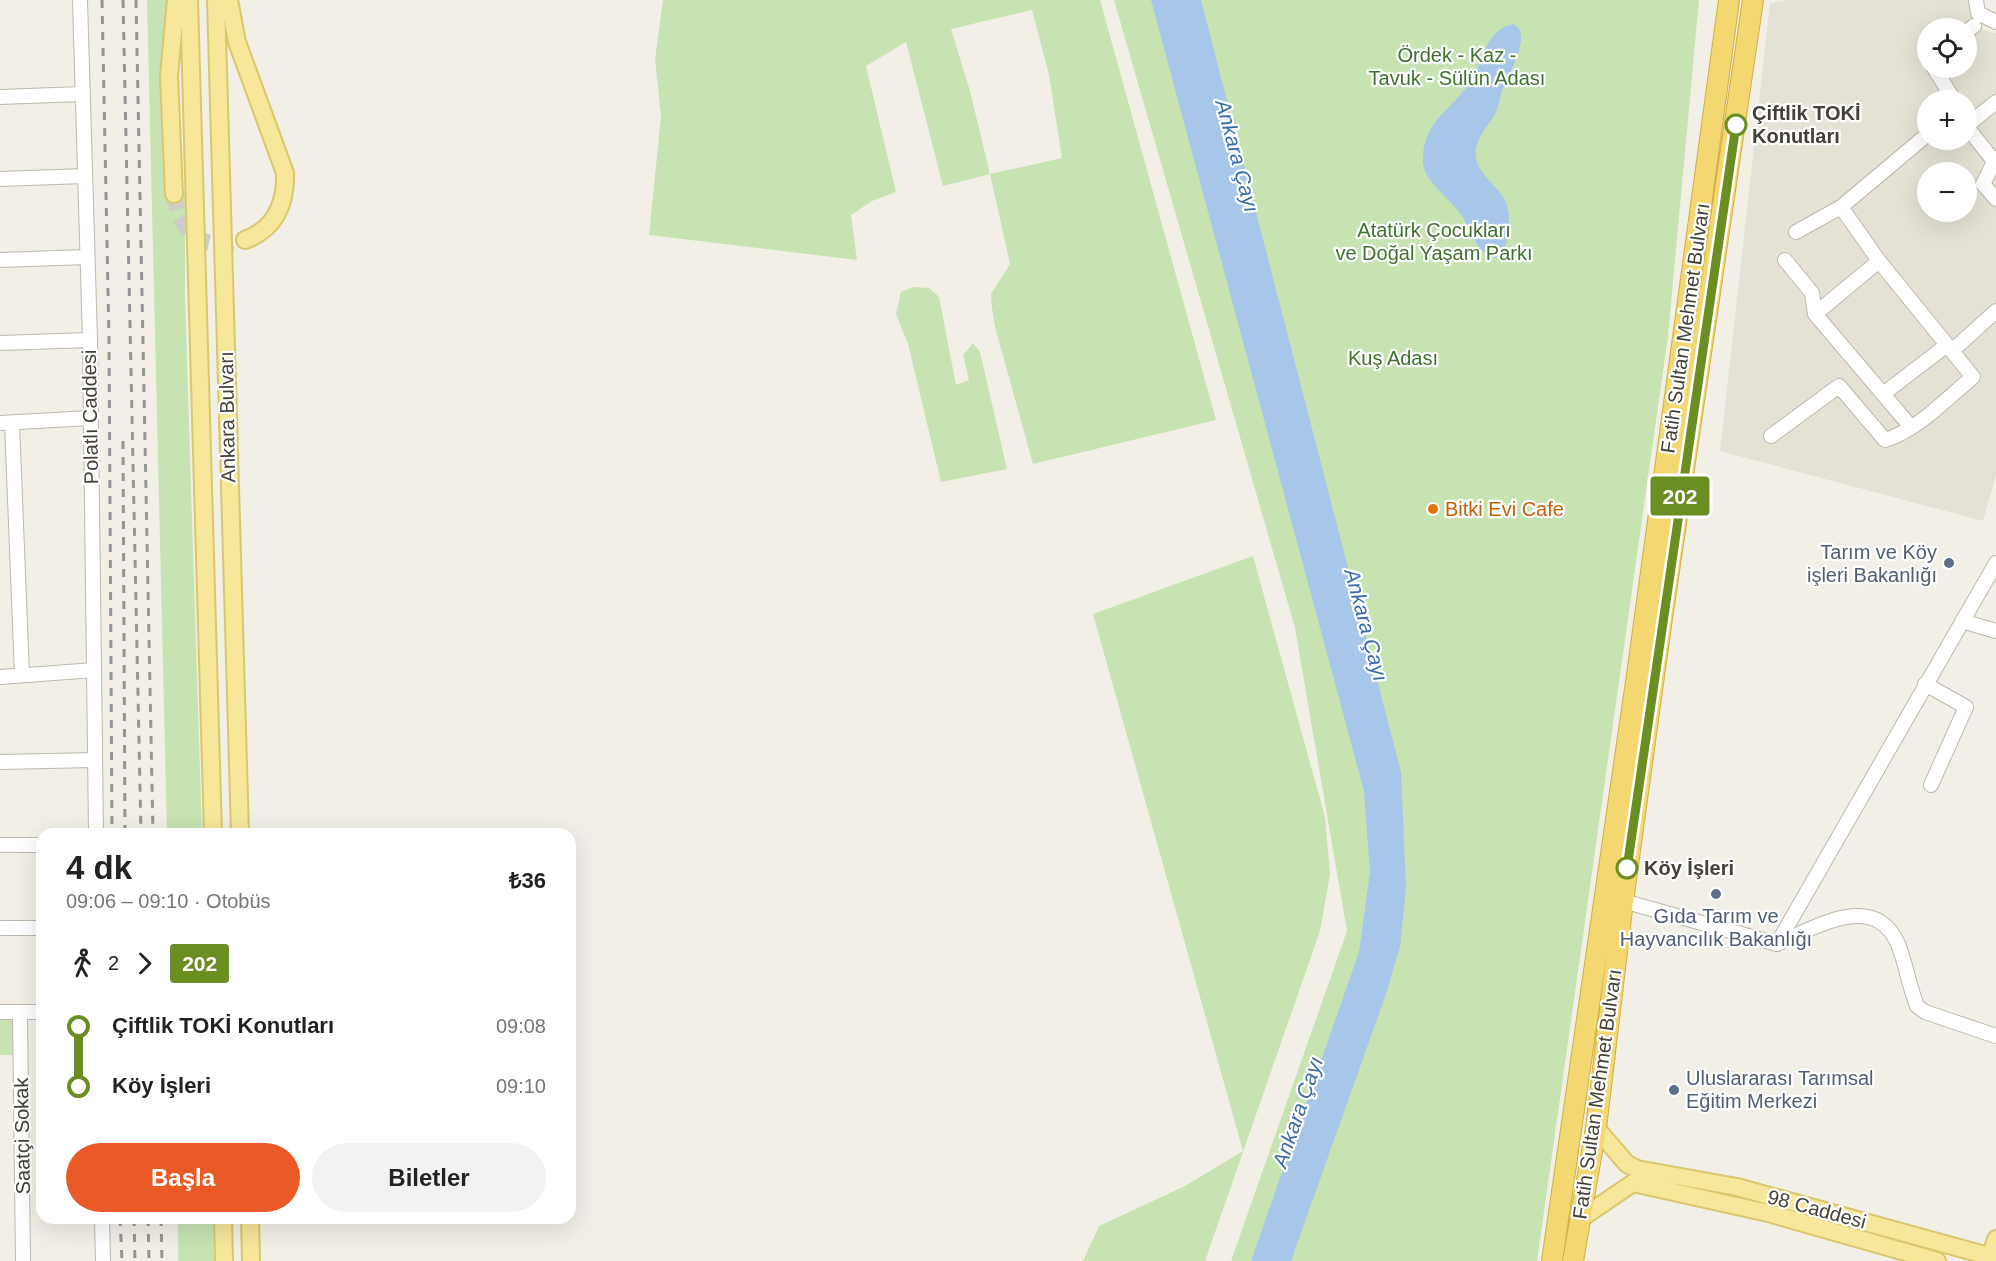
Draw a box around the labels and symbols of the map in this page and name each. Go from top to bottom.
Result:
park label: Ördek - Kaz - Tavuk - Sülün Adası [1369,44,1545,89]
water label: Ankara Çayı [1211,95,1264,215]
place label: Çiftlik TOKİ Konutları [1752,102,1861,147]
marker: Çiftlik TOKİ Konutları [1725,114,1747,136]
street label: Fatih Sultan Mehmet Bulvarı [1657,202,1713,454]
park label: Atatürk Çocukları ve Doğal Yaşam Parkı [1335,219,1533,264]
park label: Kuş Adası [1348,347,1438,369]
street label: Polatlı Caddesi [78,350,102,484]
street label: Ankara Bulvarı [215,351,239,483]
line badge: 202 [1646,476,1714,516]
place label: Bitki Evi Cafe [1445,498,1564,520]
marker: Bitki Evi Cafe [1426,502,1440,516]
place label: Tarım ve Köy işleri Bakanlığı [1807,541,1937,586]
marker: Tarım ve Köy işleri Bakanlığı [1942,556,1956,570]
water label: Ankara Çayı [1340,564,1393,684]
marker: Köy İşleri [1616,857,1638,879]
place label: Köy İşleri [1644,857,1734,879]
marker: Gıda Tarım ve Hayvancılık Bakanlığı [1709,887,1723,901]
place label: Gıda Tarım ve Hayvancılık Bakanlığı [1620,905,1812,950]
street label: Fatih Sultan Mehmet Bulvarı [1569,968,1625,1220]
water label: Ankara Çayı [1267,1053,1327,1172]
place label: Uluslararası Tarımsal Eğitim Merkezi [1686,1067,1873,1112]
street label: Saatçi Sokak [10,1076,34,1195]
marker: Uluslararası Tarımsal Eğitim Merkezi [1667,1083,1681,1097]
street label: 98 Caddesi [1765,1185,1869,1233]

